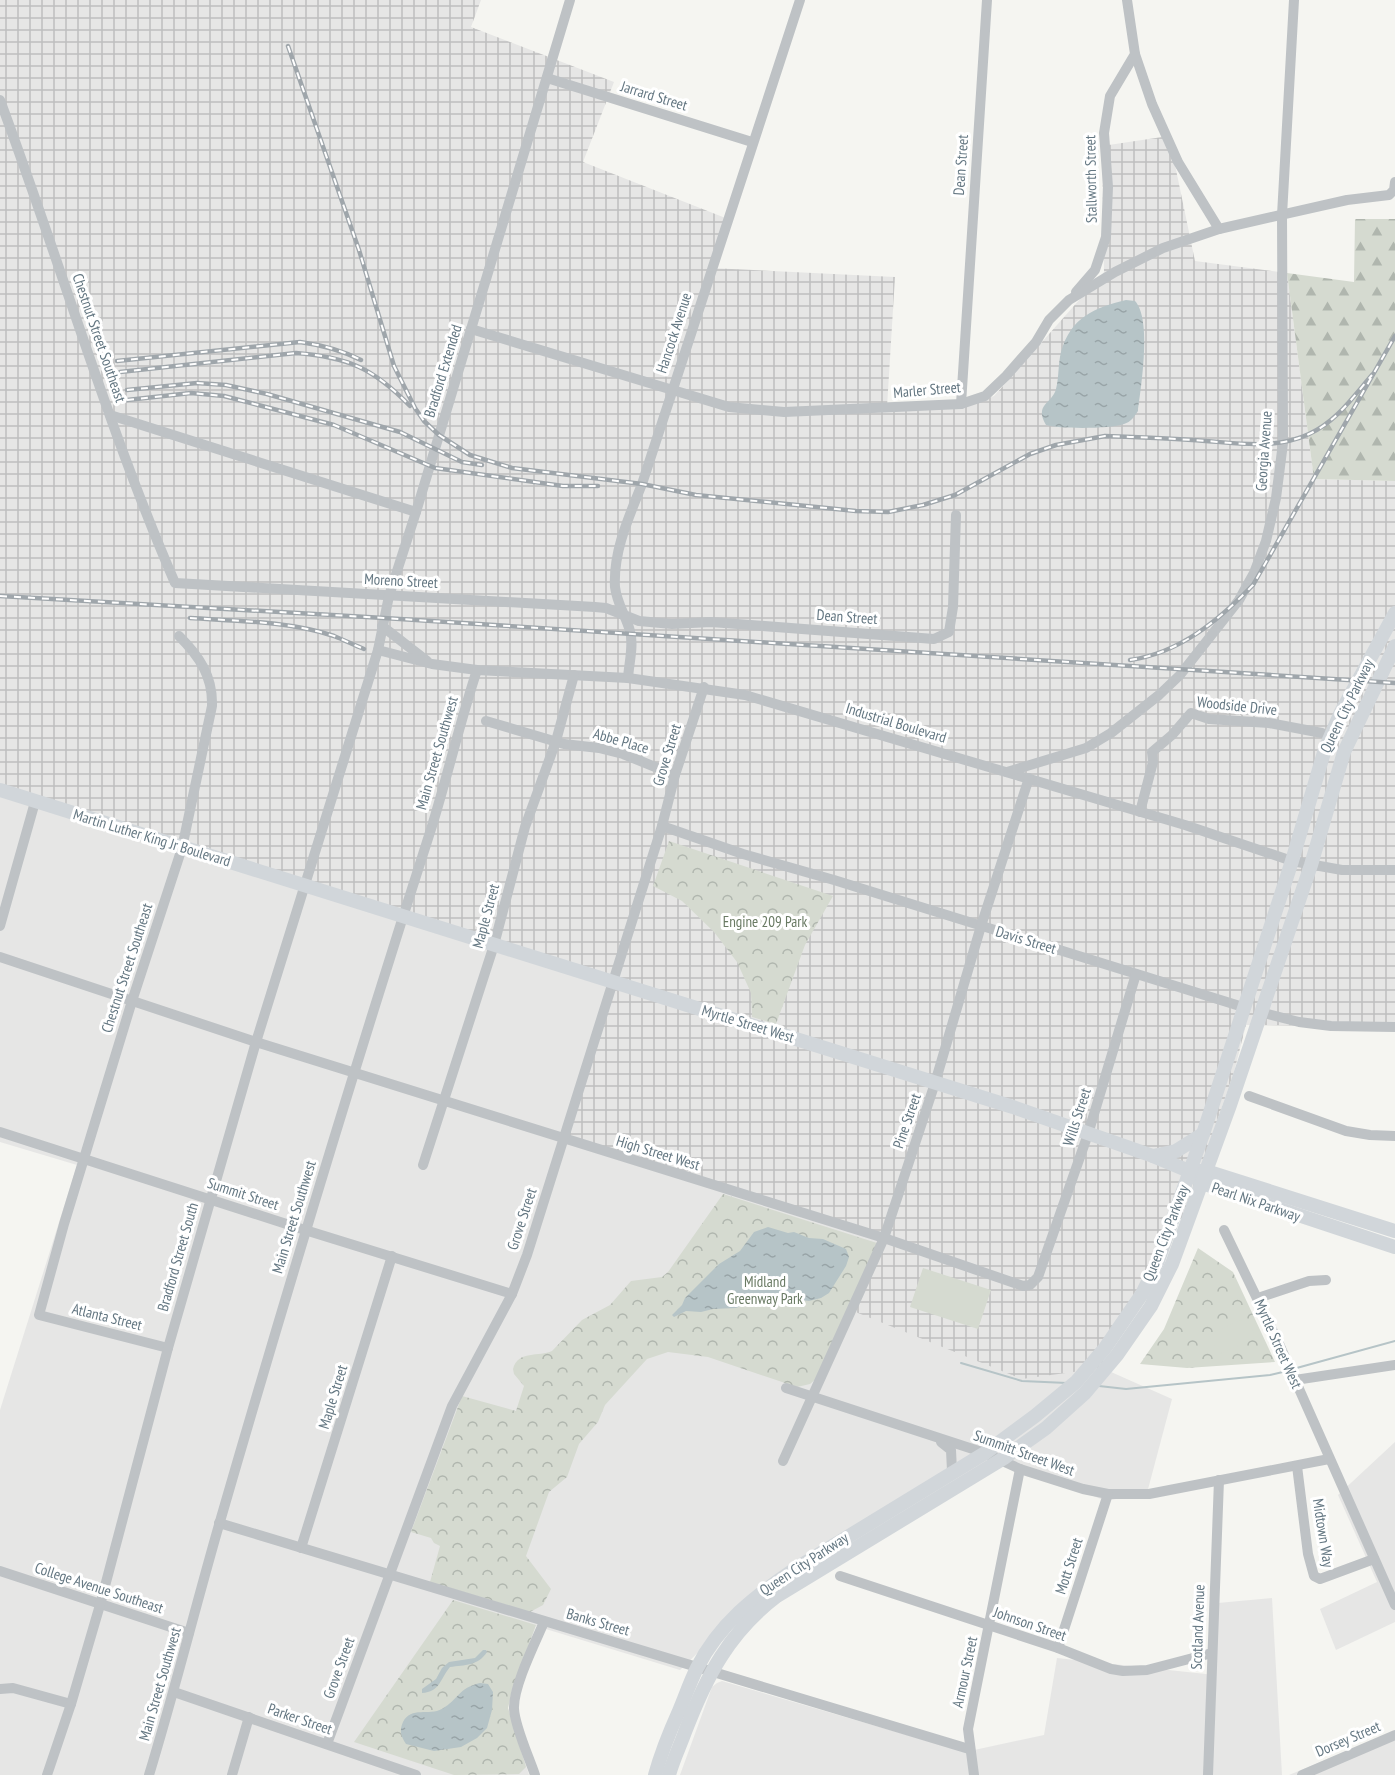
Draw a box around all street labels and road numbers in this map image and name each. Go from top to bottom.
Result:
street label: Jarrard Street [618,76,690,115]
street label: Dean Street [949,134,972,196]
street label: Stallworth Street [1080,135,1101,223]
street label: Chestnut Street Southeast [69,271,130,405]
street label: Hancock Avenue [652,290,695,376]
street label: Bradford Extended [419,322,466,420]
street label: Marler Street [892,377,962,402]
street label: Georgia Avenue [1251,410,1276,492]
street label: Moreno Street [364,569,438,592]
street label: Dean Street [816,605,878,628]
street label: Queen City Parkway [1316,655,1378,756]
street label: Woodside Drive [1196,692,1278,719]
street label: Main Street Southwest [411,694,462,812]
street label: Industrial Boulevard [844,698,949,747]
street label: Grove Street [648,721,685,788]
street label: Abbe Place [591,724,651,758]
street label: Martin Luther King Jr Boulevard [71,805,233,871]
street label: Maple Street [468,882,503,950]
street label: Chestnut Street Southeast [97,901,156,1035]
street label: Davis Street [994,921,1059,958]
street label: Myrtle Street West [700,1000,797,1047]
street label: Wills Street [1058,1086,1095,1148]
street label: Pine Street [888,1091,925,1151]
street label: High Street West [614,1131,702,1174]
street label: Main Street Southwest [267,1158,320,1276]
street label: Summit Street [205,1173,281,1214]
street label: Pearl Nix Parkway [1209,1178,1303,1226]
street label: Queen City Parkway [1138,1181,1193,1284]
street label: Grove Street [503,1185,540,1252]
street label: Bradford Street South [153,1200,202,1313]
street label: Myrtle Street West [1250,1296,1307,1391]
street label: Atlanta Street [70,1299,144,1334]
street label: Maple Street [314,1363,351,1431]
street label: Summitt Street West [971,1425,1077,1480]
street label: Midtown Way [1309,1497,1338,1569]
street label: Queen City Parkway [756,1528,852,1599]
street label: Mott Street [1050,1535,1087,1597]
street label: College Avenue Southeast [32,1558,166,1617]
street label: Scotland Avenue [1187,1584,1208,1670]
street label: Johnson Street [990,1602,1069,1645]
street label: Banks Street [564,1603,632,1640]
street label: Main Street Southwest [134,1625,185,1743]
street label: Grove Street [319,1634,358,1701]
street label: Armour Street [948,1635,981,1709]
street label: Parker Street [266,1699,335,1738]
street label: Dorsey Street [1312,1716,1383,1761]

